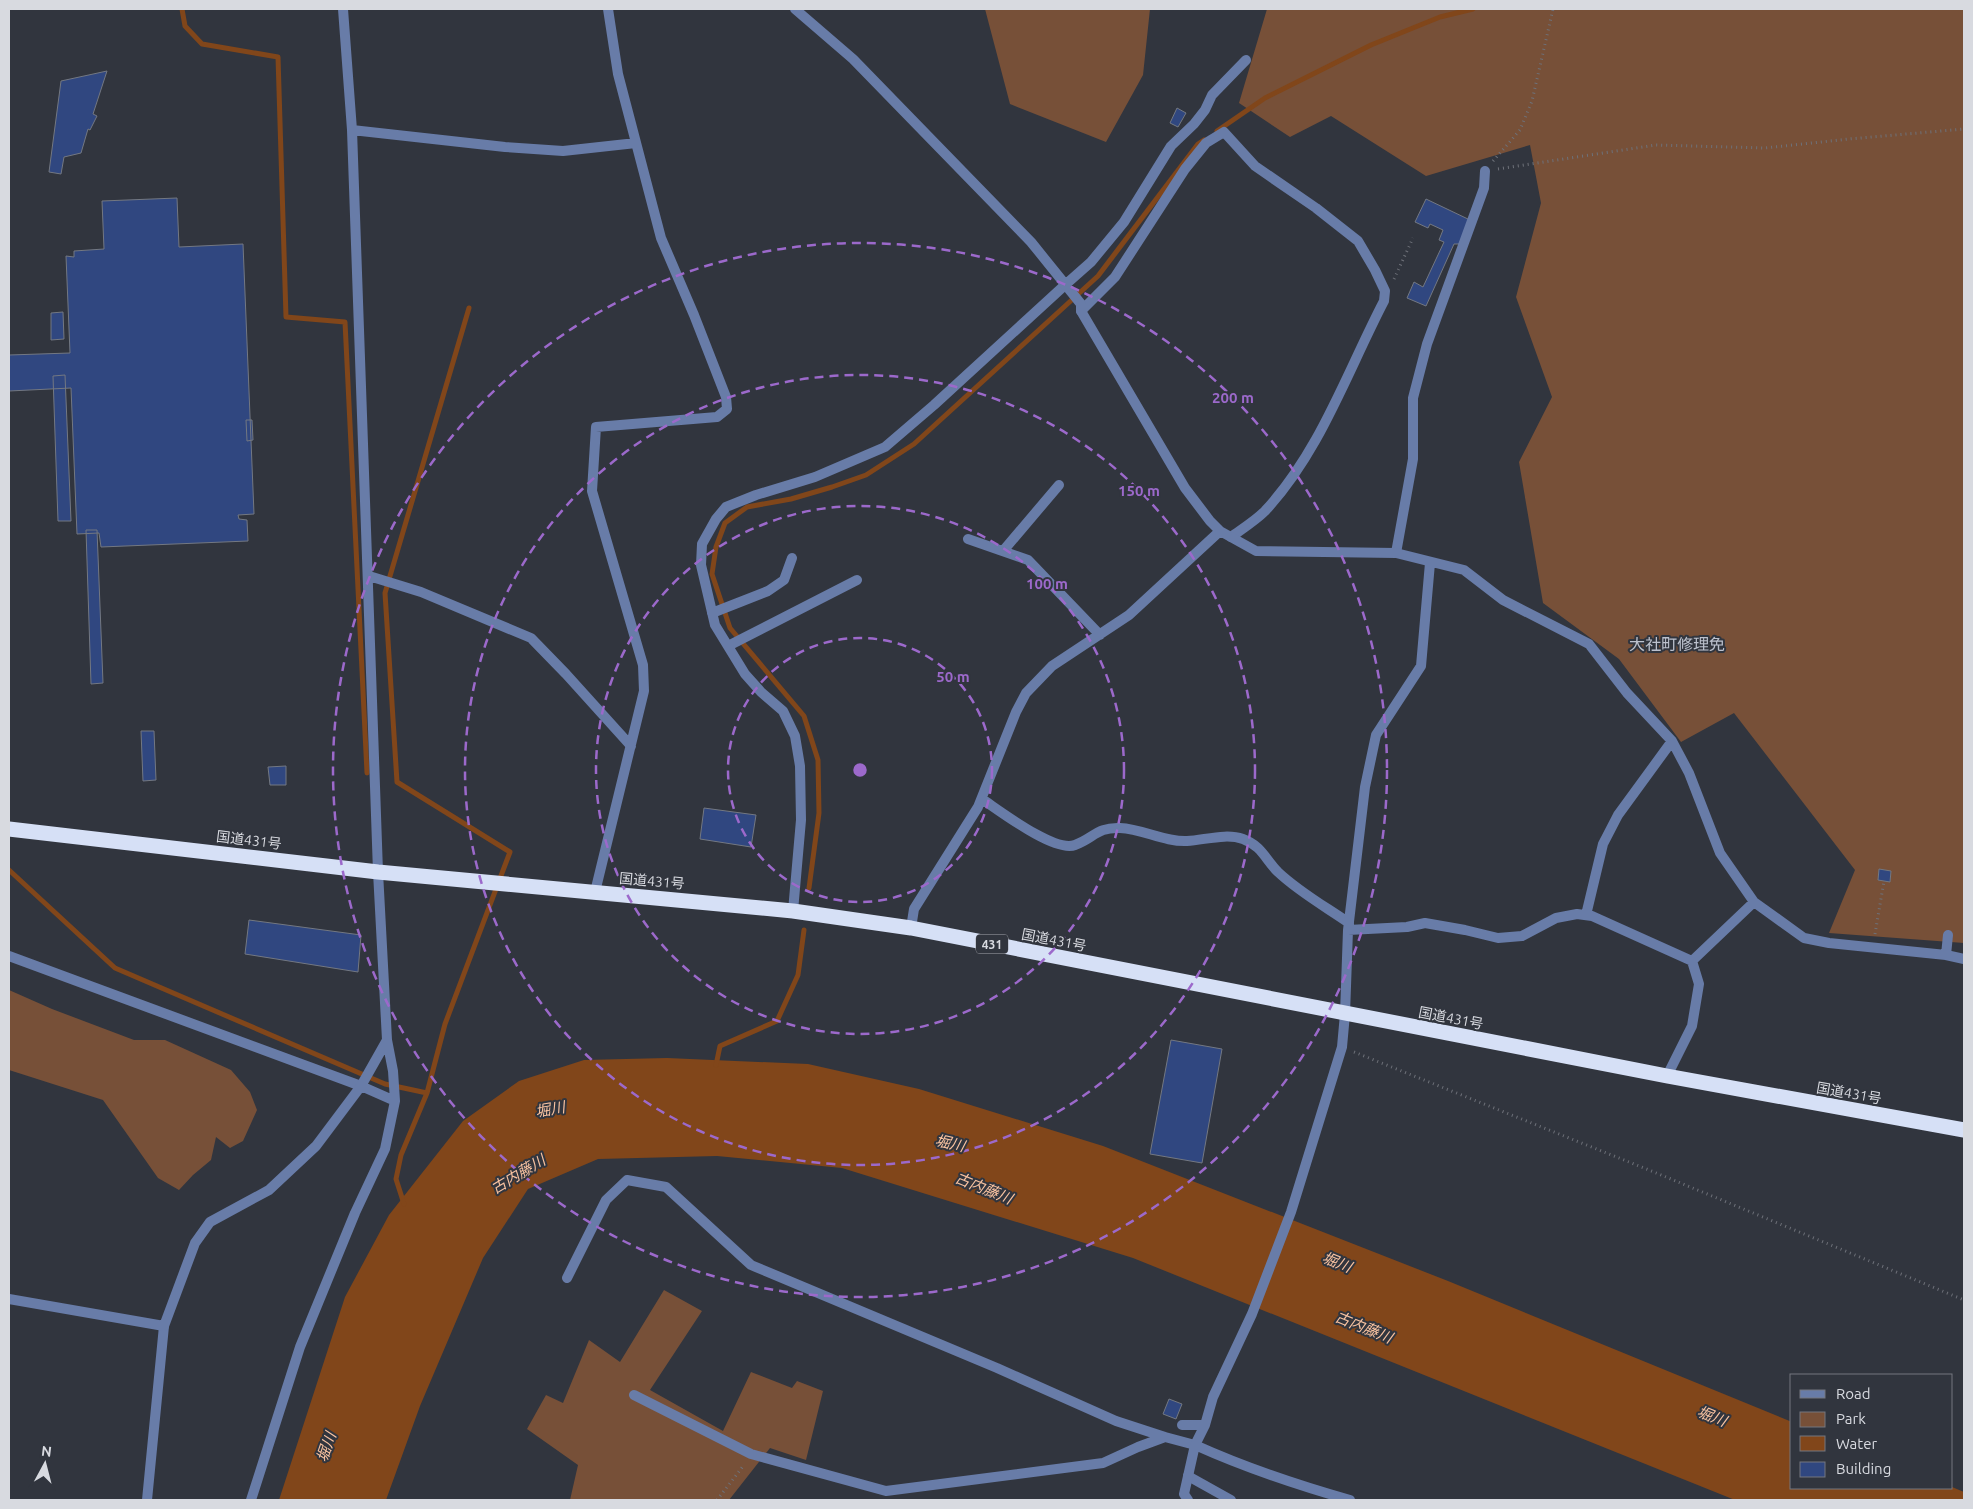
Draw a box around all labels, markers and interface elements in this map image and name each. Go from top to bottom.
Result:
text: 200 m [1212,389,1254,406]
text: 150 m [1118,482,1160,499]
text: 100 m [1026,575,1068,592]
district label: 大社町修理免 [1629,635,1725,653]
text: 50 m [936,668,970,685]
centre of rings [851,761,869,779]
street label: 国道431号 [215,828,283,852]
street label: 国道431号 [619,870,685,892]
street label: 国道431号 [1020,926,1088,954]
road number: 431 [976,934,1008,954]
street label: 国道431号 [1417,1004,1485,1032]
street label: 国道431号 [1815,1079,1883,1107]
water label: 堀川 [534,1098,568,1120]
water label: 堀川 [933,1131,968,1155]
water label: 古内藤川 [488,1150,550,1197]
water label: 古内藤川 [953,1169,1017,1208]
water label: 堀川 [1320,1248,1356,1276]
water label: 古内藤川 [1333,1308,1397,1347]
legend [1790,1374,1953,1489]
text: Road [1836,1385,1871,1402]
water label: 堀川 [1695,1402,1731,1430]
text: Park [1836,1410,1866,1427]
water label: 堀川 [313,1428,340,1464]
text: Water [1836,1435,1877,1452]
north arrow [20,1439,70,1489]
text: N [40,1443,53,1460]
text: Building [1836,1460,1891,1477]

